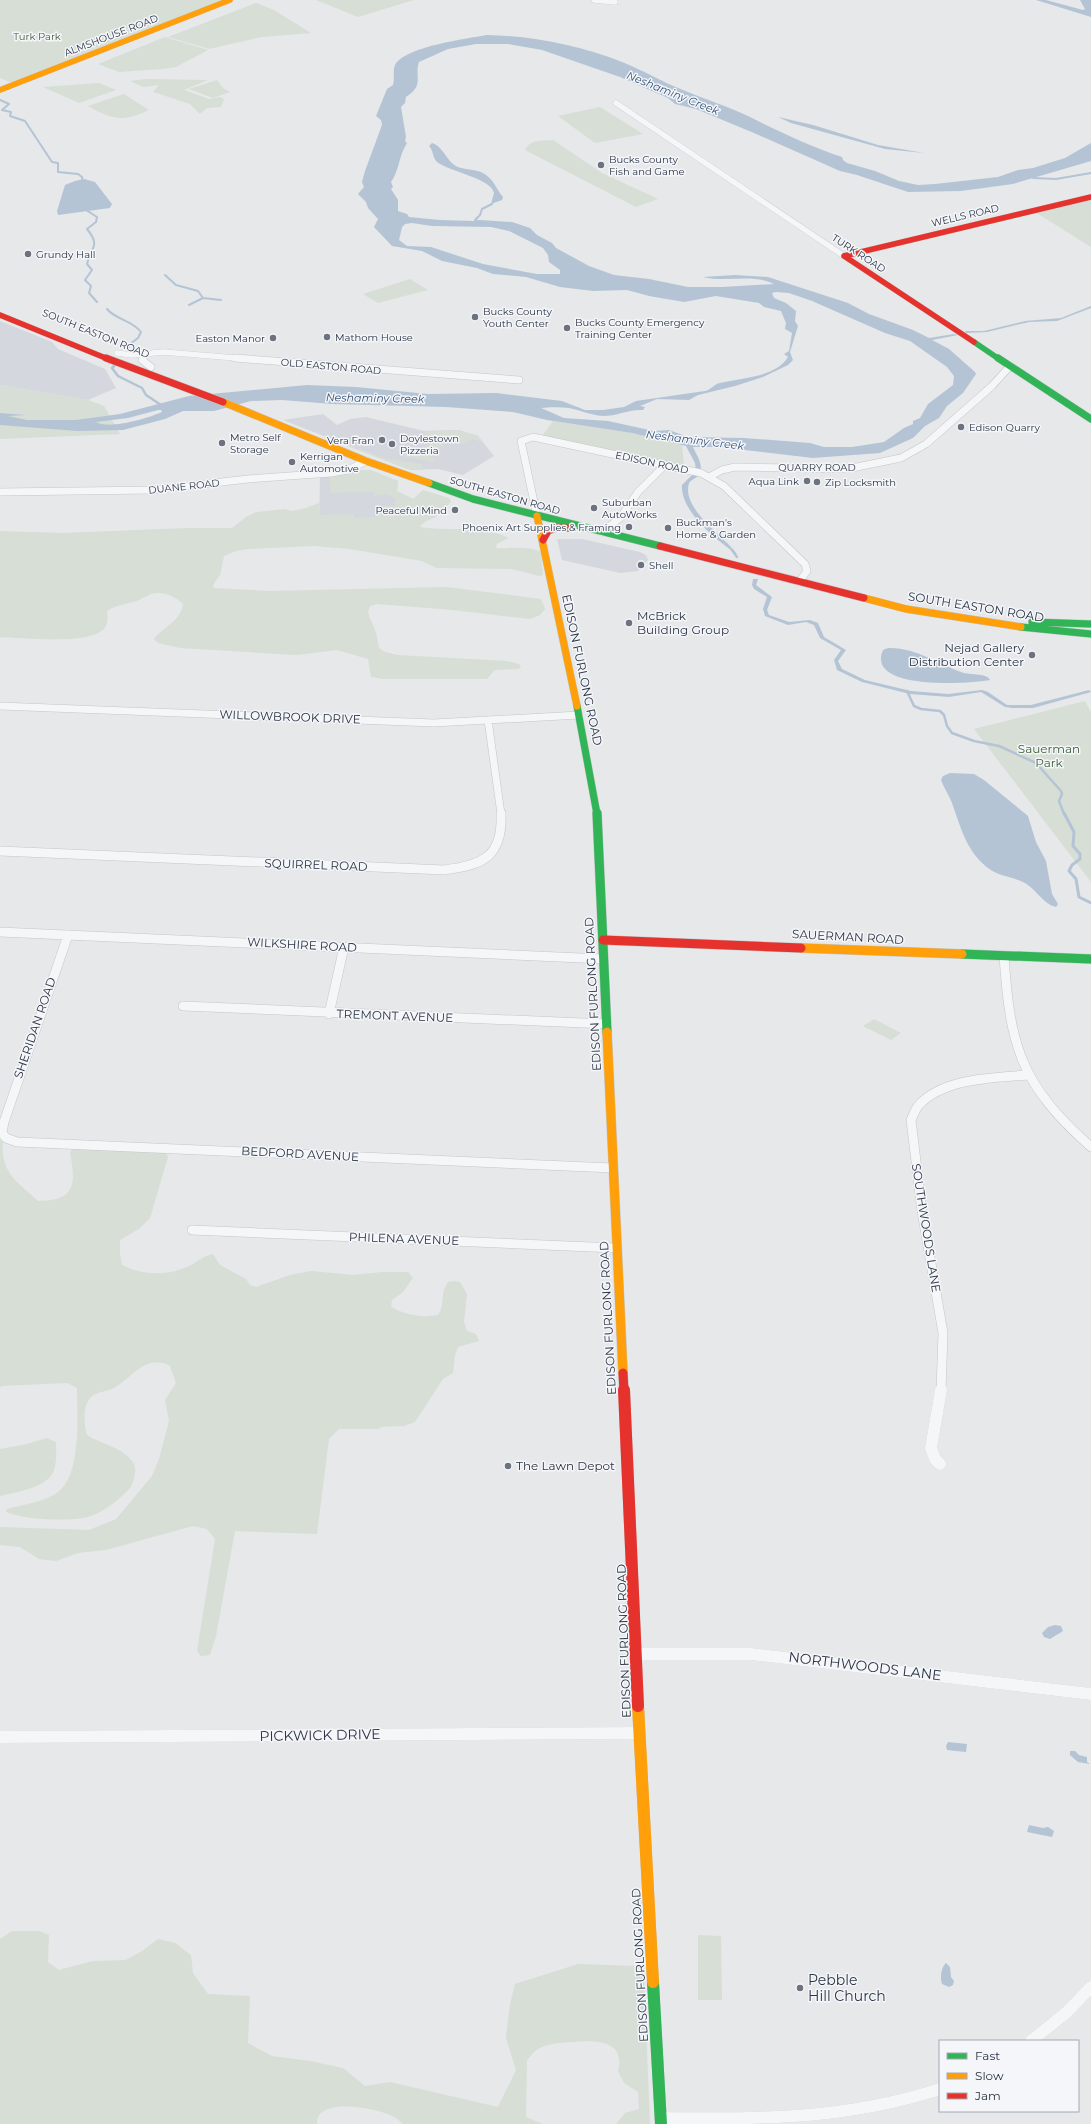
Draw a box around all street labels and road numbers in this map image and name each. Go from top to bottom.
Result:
street label: ALMSHOUSE ROAD [62,12,160,59]
street label: WELLS ROAD [930,201,1000,230]
street label: TURK ROAD [829,231,888,276]
street label: SOUTH EASTON ROAD [40,306,151,361]
street label: OLD EASTON ROAD [280,356,382,377]
street label: EDISON ROAD [614,448,690,477]
street label: QUARRY ROAD [778,461,856,474]
street label: SOUTH EASTON ROAD [448,473,562,518]
street label: DUANE ROAD [148,476,220,497]
street label: SOUTH EASTON ROAD [907,588,1045,625]
street label: EDISON FURLONG ROAD [559,593,606,747]
street label: WILLOWBROOK DRIVE [219,707,361,726]
street label: SQUIRREL ROAD [264,855,368,874]
street label: EDISON FURLONG ROAD [581,917,604,1071]
street label: SAUERMAN ROAD [792,926,904,947]
street label: WILKSHIRE ROAD [247,934,357,955]
street label: SHERIDAN ROAD [10,975,59,1080]
street label: TREMONT AVENUE [336,1006,454,1025]
street label: BEDFORD AVENUE [241,1143,359,1164]
street label: SOUTHWOODS LANE [909,1162,944,1293]
street label: PHILENA AVENUE [349,1229,459,1248]
street label: EDISON FURLONG ROAD [596,1241,619,1395]
street label: EDISON FURLONG ROAD [613,1564,634,1718]
street label: NORTHWOODS LANE [788,1648,942,1684]
street label: PICKWICK DRIVE [259,1725,381,1745]
street label: EDISON FURLONG ROAD [628,1888,651,2042]

